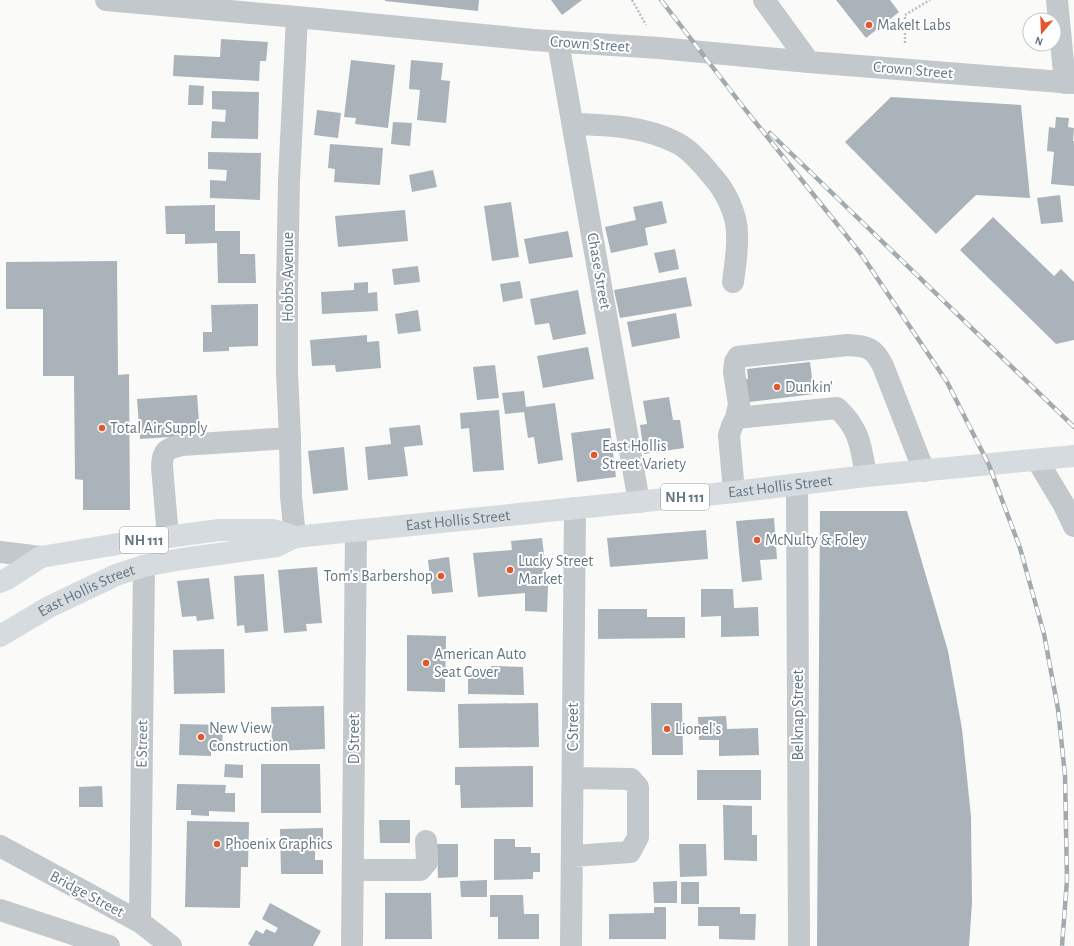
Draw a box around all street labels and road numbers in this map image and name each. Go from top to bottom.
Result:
street label: Crown Street [549,33,631,55]
street label: Crown Street [872,59,954,81]
street label: Chase Street [584,231,614,311]
street label: Hobbs Avenue [280,232,296,322]
street label: East Hollis Street [727,472,833,501]
road number: NH 111 [661,484,709,510]
street label: East Hollis Street [405,507,511,534]
road number: NH 111 [120,527,168,553]
street label: East Hollis Street [35,561,137,620]
street label: Belknap Street [790,669,806,761]
street label: C Street [565,703,581,751]
street label: D Street [346,714,362,764]
street label: E Street [134,720,150,768]
street label: Bridge Street [47,868,127,920]

